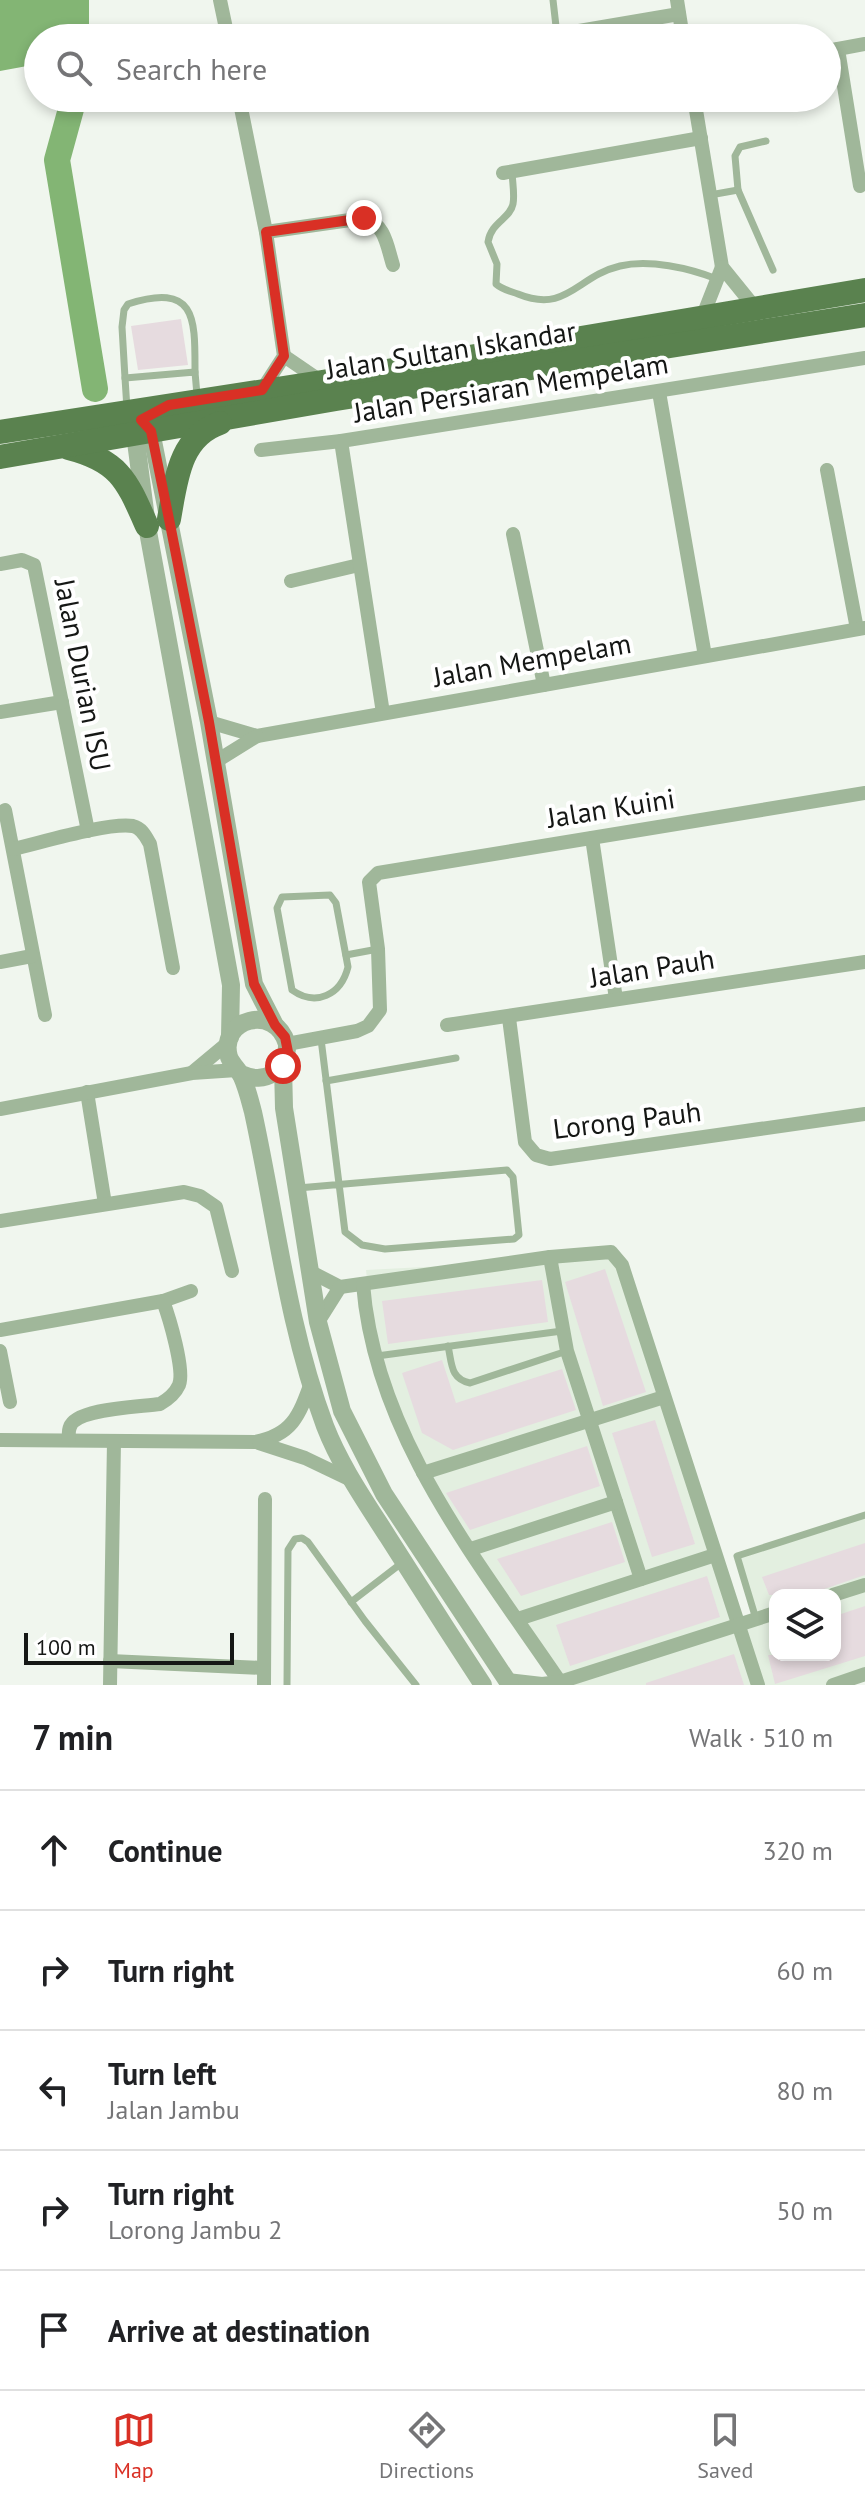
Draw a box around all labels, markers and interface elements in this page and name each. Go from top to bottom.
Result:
search box [24,24,841,112]
icon: search [52,46,96,90]
text: Search here [116,49,267,88]
route end [346,200,382,236]
street label: Jalan Sultan Iskandar [322,311,579,388]
street label: Jalan Persiaran Mempelam [350,344,671,431]
street label: Jalan Durian ISU [47,575,120,774]
street label: Jalan Mempelam [429,624,634,695]
street label: Jalan Kuini [544,779,677,836]
street label: Jalan Pauh [586,939,717,996]
route start [265,1048,301,1084]
street label: Lorong Pauh [551,1092,703,1147]
map controls [769,1589,841,1661]
button: layers [769,1589,841,1661]
scale bar [24,1629,234,1665]
text: 100 m [36,1633,96,1661]
text: 7 min [32,1715,113,1759]
text: Walk · 510 m [689,1721,833,1754]
icon: ahead [32,1828,76,1872]
text: Continue [108,1831,222,1870]
text: 320 m [762,1834,833,1867]
icon: right [32,1948,76,1992]
text: Turn right [108,1951,234,1990]
text: 60 m [777,1954,833,1987]
text: Turn left [108,2054,216,2093]
icon: left [32,2068,76,2112]
text: 80 m [777,2074,833,2107]
text: Jalan Jambu [108,2093,240,2126]
text: Turn right [108,2174,234,2213]
icon: right [32,2188,76,2232]
text: 50 m [777,2194,833,2227]
text: Lorong Jambu 2 [108,2213,283,2246]
icon: arrive [32,2308,76,2352]
text: Arrive at destination [108,2311,370,2350]
tab: Map [112,2408,156,2484]
tab: Directions [379,2408,474,2484]
tab: Saved [697,2408,753,2484]

